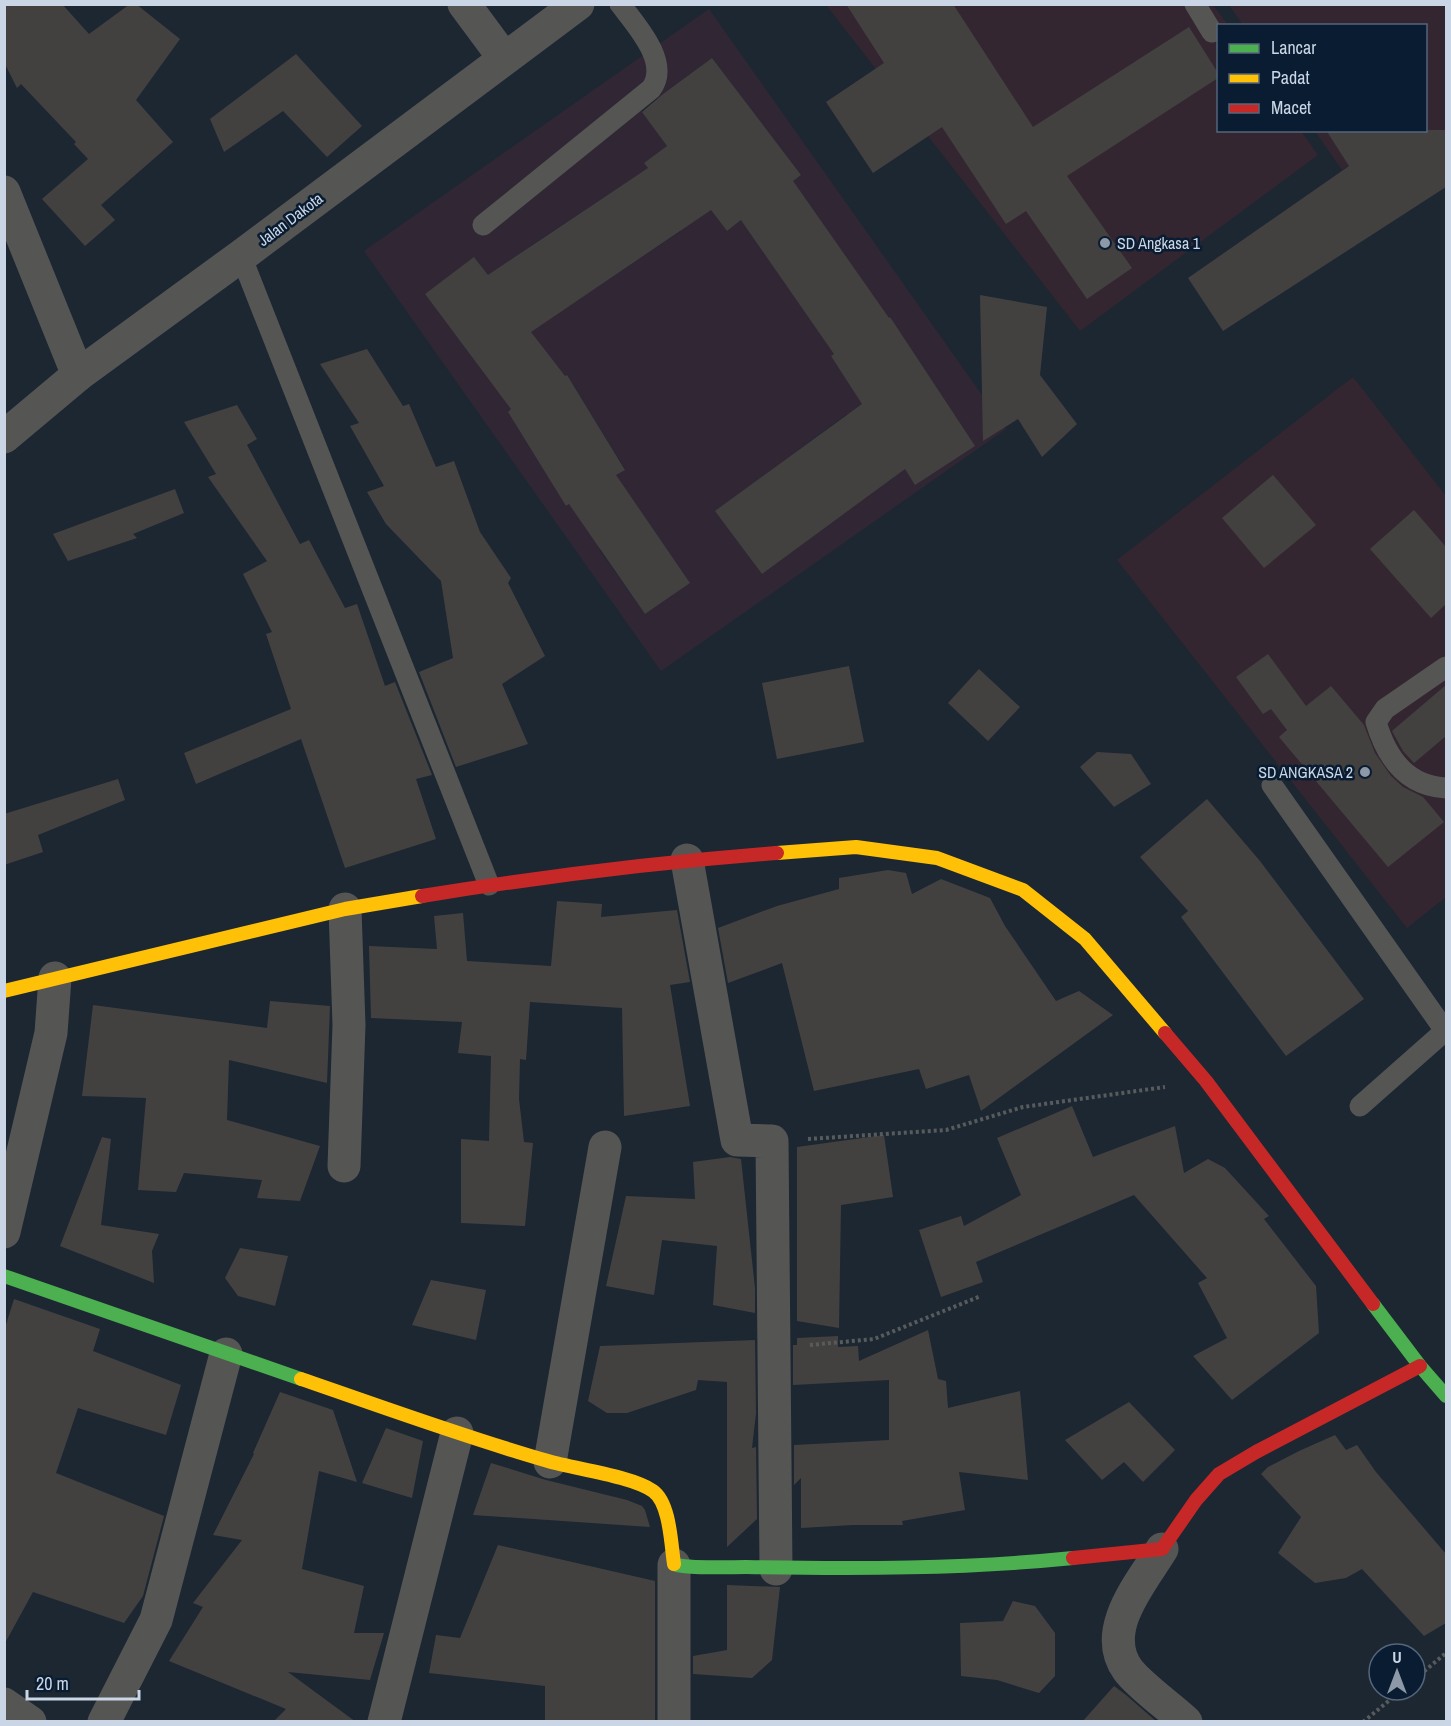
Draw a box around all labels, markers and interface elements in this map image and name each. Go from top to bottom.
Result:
legend [1217,24,1427,132]
text: Lancar [1271,35,1316,60]
text: Padat [1271,65,1310,90]
text: Macet [1271,95,1311,120]
street label: Jalan Dakota [253,187,328,251]
place label: SD Angkasa 1 [1117,232,1201,254]
marker: SD Angkasa 1 [1098,236,1112,250]
place label: SD ANGKASA 2 [1258,761,1353,783]
marker: SD ANGKASA 2 [1358,765,1372,779]
north arrow [1367,1642,1427,1702]
text: U [1392,1646,1402,1668]
scale bar [27,1663,140,1701]
text: 20 m [36,1671,69,1696]

